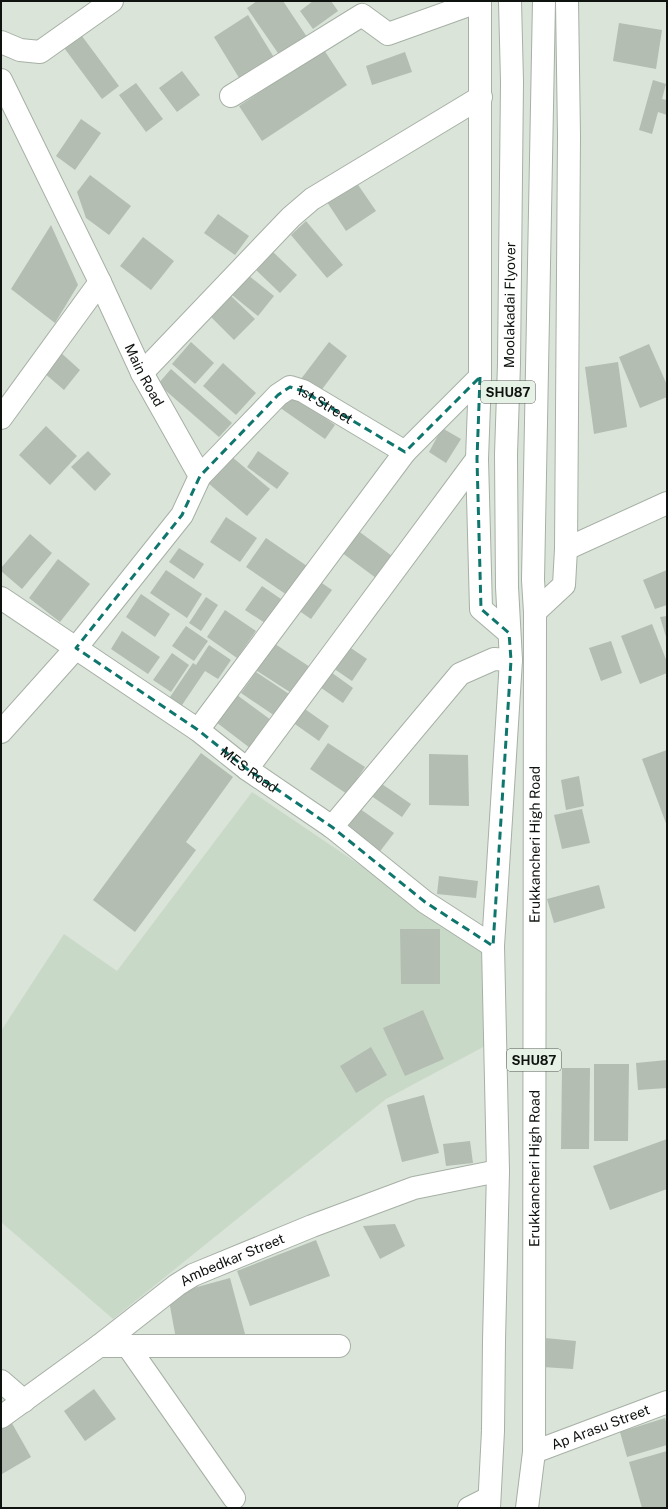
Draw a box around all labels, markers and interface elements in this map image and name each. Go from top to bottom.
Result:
street label: Moolakadai Flyover [501,242,518,368]
street label: Main Road [122,341,167,409]
road number: SHU87 [481,381,535,403]
street label: 1st Street [295,382,356,427]
street label: MES Road [218,743,281,796]
street label: Erukkancheri High Road [527,766,543,923]
road number: SHU87 [507,1049,561,1071]
street label: Erukkancheri High Road [526,1090,542,1247]
street label: Ambedkar Street [177,1230,287,1289]
street label: Ap Arasu Street [549,1401,652,1453]

